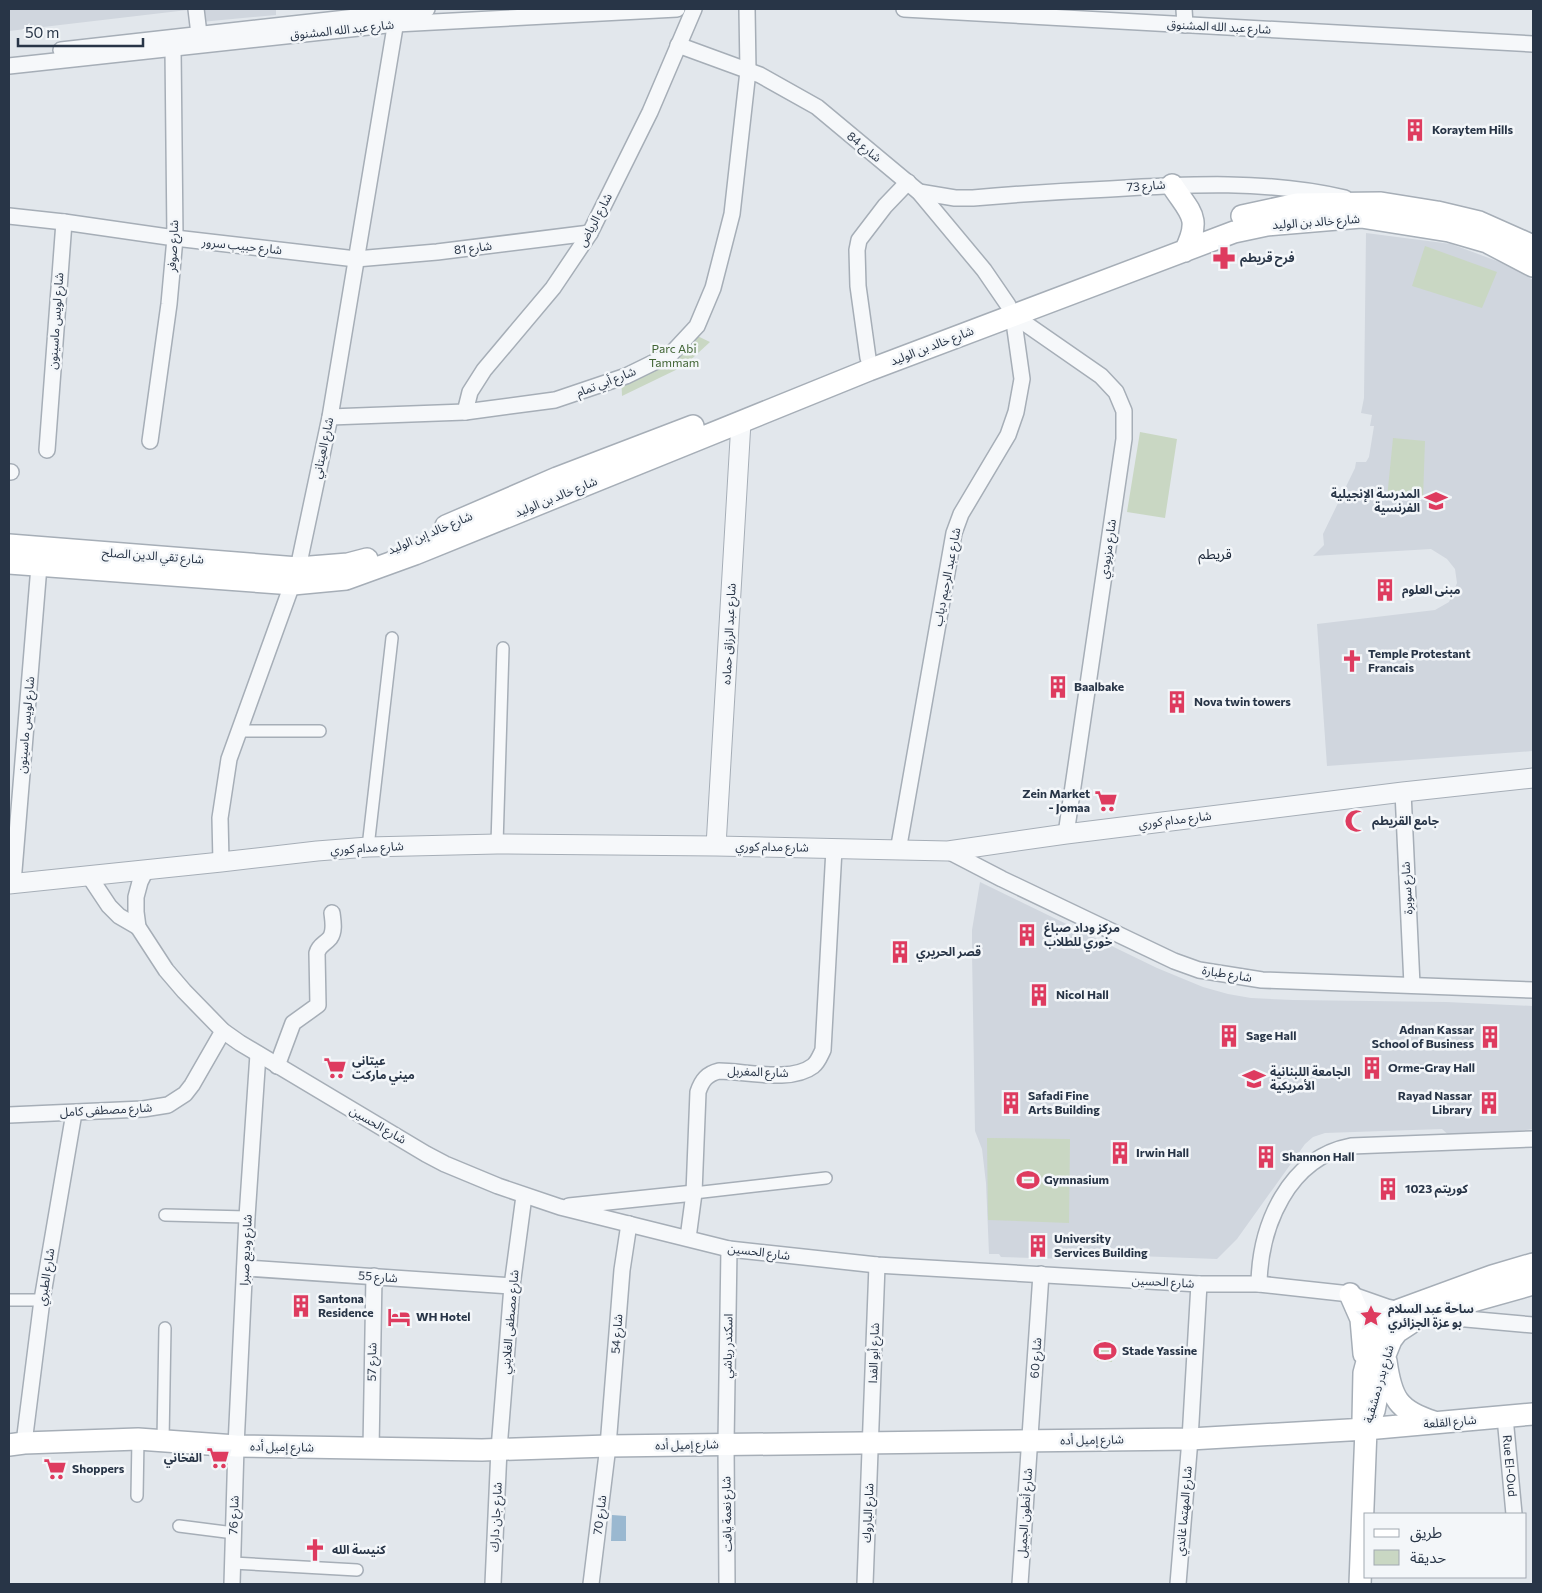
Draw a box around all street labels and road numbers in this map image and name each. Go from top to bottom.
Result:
street label: شارع عبد الله المشنوق [1166,16,1272,39]
street label: شارع عبد الله المشنوق [289,17,395,44]
street label: شارع 84 [843,128,885,167]
street label: شارع 73 [1126,177,1166,196]
street label: شارع الرياض [574,190,617,250]
street label: شارع خالد بن الوليد [1272,211,1361,234]
street label: شارع صوفر [164,219,183,274]
street label: شارع حبيب سرور [200,234,283,259]
street label: شارع 81 [453,238,493,259]
street label: شارع لويس ماسينون [45,272,68,370]
street label: شارع خالد بن الوليد [888,323,976,370]
street label: شارع أبي تمام [574,363,639,402]
street label: شارع العيتاني [309,416,339,481]
street label: شارع خالد بن الوليد [512,473,600,522]
street label: شارع خالد إبن الوليد [385,508,475,559]
street label: شارع مزبودي [1096,518,1122,580]
street label: شارع عبد الرحيم دياب [930,526,965,628]
street label: شارع تقي الدين الصلح [101,544,204,569]
street label: شارع عبد الرزاق حماده [718,583,741,685]
street label: شارع لويس ماسينون [14,676,39,774]
street label: شارع مدام كوري [1138,808,1213,834]
street label: شارع مدام كوري [330,838,404,860]
street label: شارع مدام كوري [735,838,809,857]
street label: شارع سوبرة [1398,861,1417,915]
street label: شارع طبارة [1201,962,1253,987]
street label: شارع المغربل [727,1063,789,1082]
street label: شارع مصطفى كامل [59,1100,153,1121]
street label: شارع الحسين [346,1102,409,1148]
street label: شارع وديع صبرا [236,1214,257,1286]
street label: شارع الحسين [727,1240,791,1265]
street label: شارع الطبري [34,1247,60,1307]
street label: شارع 55 [358,1268,398,1287]
street label: شارع مصطفى الغلايني [497,1269,524,1375]
street label: شارع الحسين [1131,1272,1195,1293]
street label: اسكندر رياشي [719,1313,738,1379]
street label: شارع 54 [608,1314,627,1354]
street label: شارع أبو الفدا [865,1322,884,1384]
street label: شارع 60 [1027,1337,1046,1379]
street label: شارع 57 [364,1342,381,1382]
street label: شارع بدر دمشقية [1360,1343,1399,1425]
street label: شارع القلعة [1423,1412,1477,1433]
street label: شارع إميل أده [1060,1431,1124,1450]
street label: Rue El-Oud [1501,1434,1520,1497]
street label: شارع إميل أده [655,1436,719,1455]
street label: شارع إميل أده [250,1438,314,1457]
street label: شارع المهتما غاندي [1172,1465,1198,1557]
street label: شارع أنطون الجميل [1014,1467,1037,1559]
street label: شارع نعمة يافت [718,1476,737,1552]
street label: شارع جان دارك [486,1482,507,1552]
street label: شارع الباروك [858,1483,879,1543]
street label: شارع 70 [590,1494,611,1536]
street label: شارع 76 [225,1495,244,1535]

